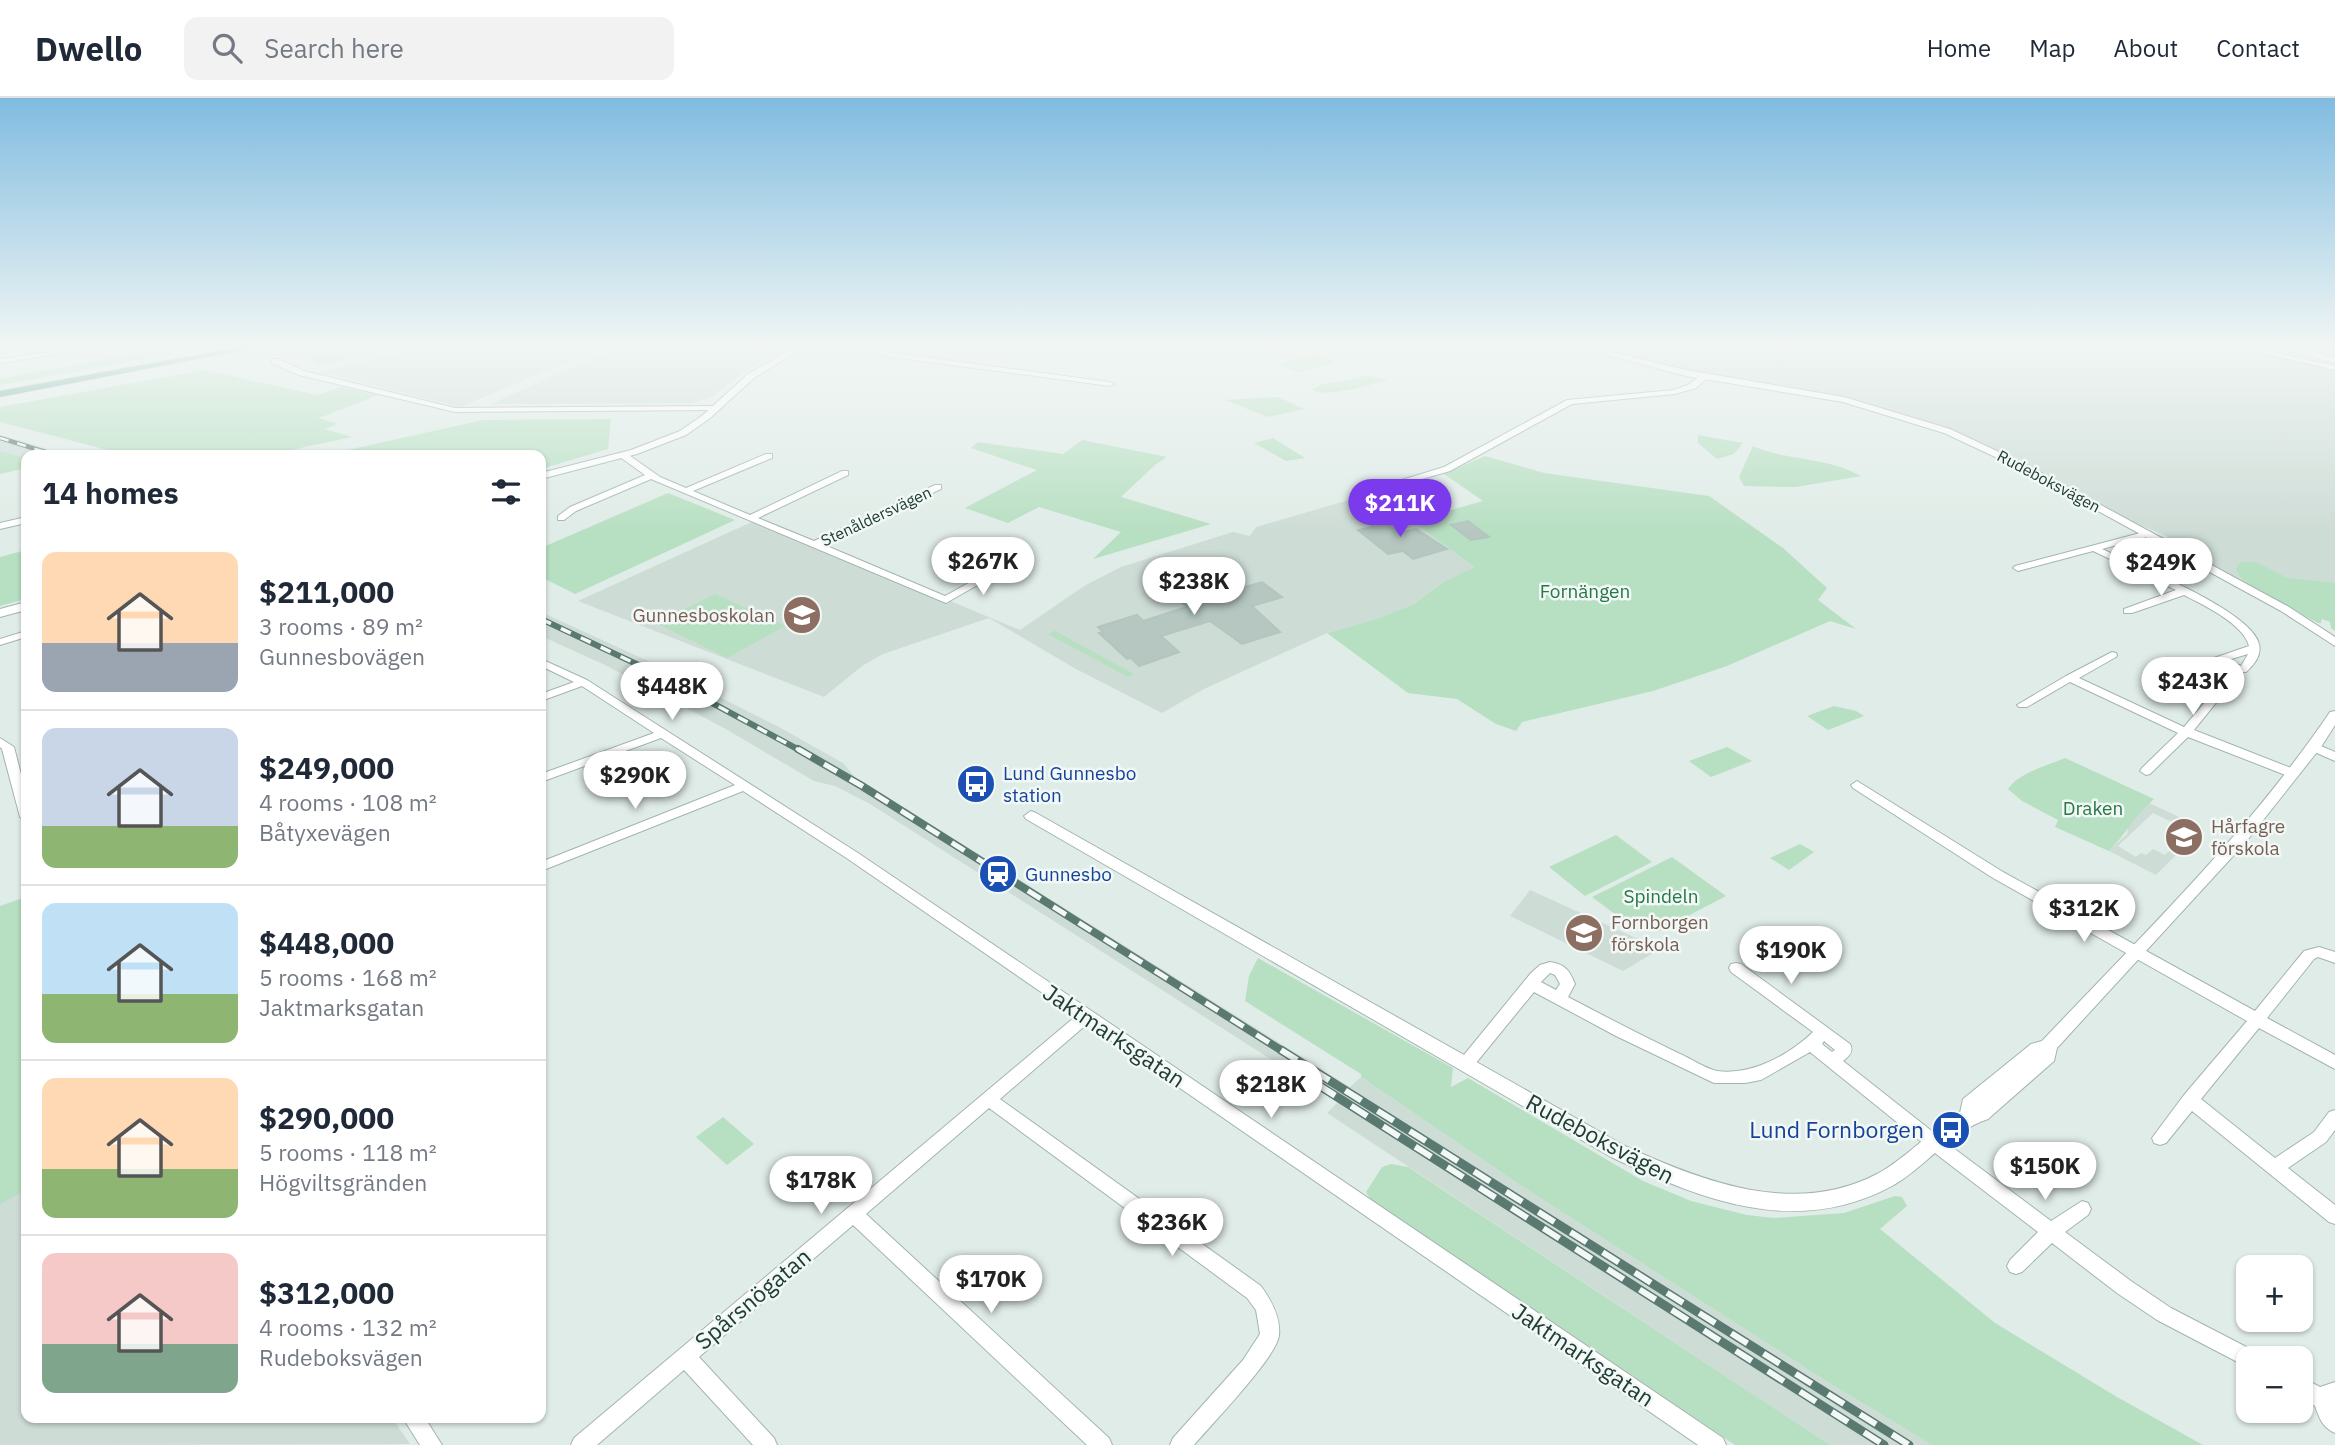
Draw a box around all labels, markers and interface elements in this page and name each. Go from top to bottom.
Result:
search box [184,17,674,80]
text: Dwello [35,27,142,70]
icon: search [208,29,246,67]
text: Search here [264,31,404,65]
text: Home [1927,32,1991,64]
text: Map [2029,32,2075,64]
text: About [2113,32,2178,64]
text: Contact [2216,32,2300,64]
street label: Rudeboksvägen [1994,445,2104,517]
text: 14 homes [42,473,179,512]
icon: filters [487,473,525,511]
pin: $211K [1351,480,1449,539]
street label: Stenåldersvägen [818,482,934,550]
text: $211K [1364,487,1436,517]
pin: $267K [934,538,1032,597]
pin: $249K [2112,538,2210,598]
text: $267K [947,545,1019,575]
text: $249K [2125,546,2197,576]
pin: $238K [1145,558,1243,617]
text: $238K [1158,565,1230,595]
text: $211,000 [259,572,394,611]
park label: Fornängen [1540,579,1630,603]
icon: home [98,580,182,664]
school or university icon: Gunnesboskolan [781,594,823,636]
place label: Gunnesboskolan [632,603,775,627]
text: 3 rooms · 89 m² [259,611,423,641]
text: Gunnesbovägen [259,641,425,671]
pin: $243K [2144,658,2242,717]
pin: $448K [623,662,721,722]
text: $243K [2157,665,2229,695]
text: $448K [636,670,708,700]
text: $249,000 [259,748,394,787]
pin: $290K [586,752,684,811]
icon: home [98,756,182,840]
text: $290K [599,759,671,789]
place label: Lund Gunnesbo station [1003,761,1136,807]
bus stop icon: Lund Gunnesbo station [955,763,997,805]
text: 4 rooms · 108 m² [259,787,437,817]
park label: Draken [2063,796,2123,820]
place label: Hårfagre förskola [2211,814,2285,860]
school or university icon: Hårfagre förskola [2163,816,2205,858]
text: Båtyxevägen [259,817,391,847]
station icon: Gunnesbo [977,853,1019,895]
place label: Gunnesbo [1025,862,1112,886]
park label: Spindeln [1623,884,1699,908]
pin: $312K [2035,884,2133,944]
text: $312K [2048,892,2120,922]
place label: Fornborgen förskola [1611,910,1709,956]
school or university icon: Fornborgen förskola [1563,912,1605,954]
text: $448,000 [259,923,394,962]
pin: $190K [1742,926,1840,986]
icon: home [98,931,182,1015]
text: $190K [1755,934,1827,964]
text: 5 rooms · 168 m² [259,962,437,992]
street label: Jaktmarksgatan [1038,976,1192,1094]
text: Jaktmarksgatan [259,992,424,1022]
pin: $218K [1222,1060,1320,1120]
text: $218K [1235,1068,1307,1098]
street label: Rudeboksvägen [1521,1086,1680,1190]
text: $290,000 [259,1098,394,1137]
icon: home [98,1106,182,1190]
bus stop icon: Lund Fornborgen [1930,1109,1972,1151]
place label: Lund Fornborgen [1749,1114,1924,1144]
text: 5 rooms · 118 m² [259,1137,437,1167]
pin: $150K [1996,1142,2094,1202]
text: $150K [2009,1150,2081,1180]
pin: $178K [772,1156,870,1216]
text: $178K [785,1164,857,1194]
text: Högviltsgränden [259,1167,427,1197]
pin: $236K [1123,1198,1221,1258]
text: $236K [1136,1206,1208,1236]
street label: Spårsnögatan [688,1241,817,1355]
map controls [2236,1255,2313,1423]
button: + [2236,1255,2313,1332]
pin: $170K [942,1256,1040,1315]
text: $170K [955,1263,1027,1293]
text: $312,000 [259,1273,394,1312]
icon: home [98,1281,182,1365]
street label: Jaktmarksgatan [1507,1295,1661,1413]
text: 4 rooms · 132 m² [259,1312,437,1342]
text: Rudeboksvägen [259,1342,423,1372]
button: − [2236,1346,2313,1423]

